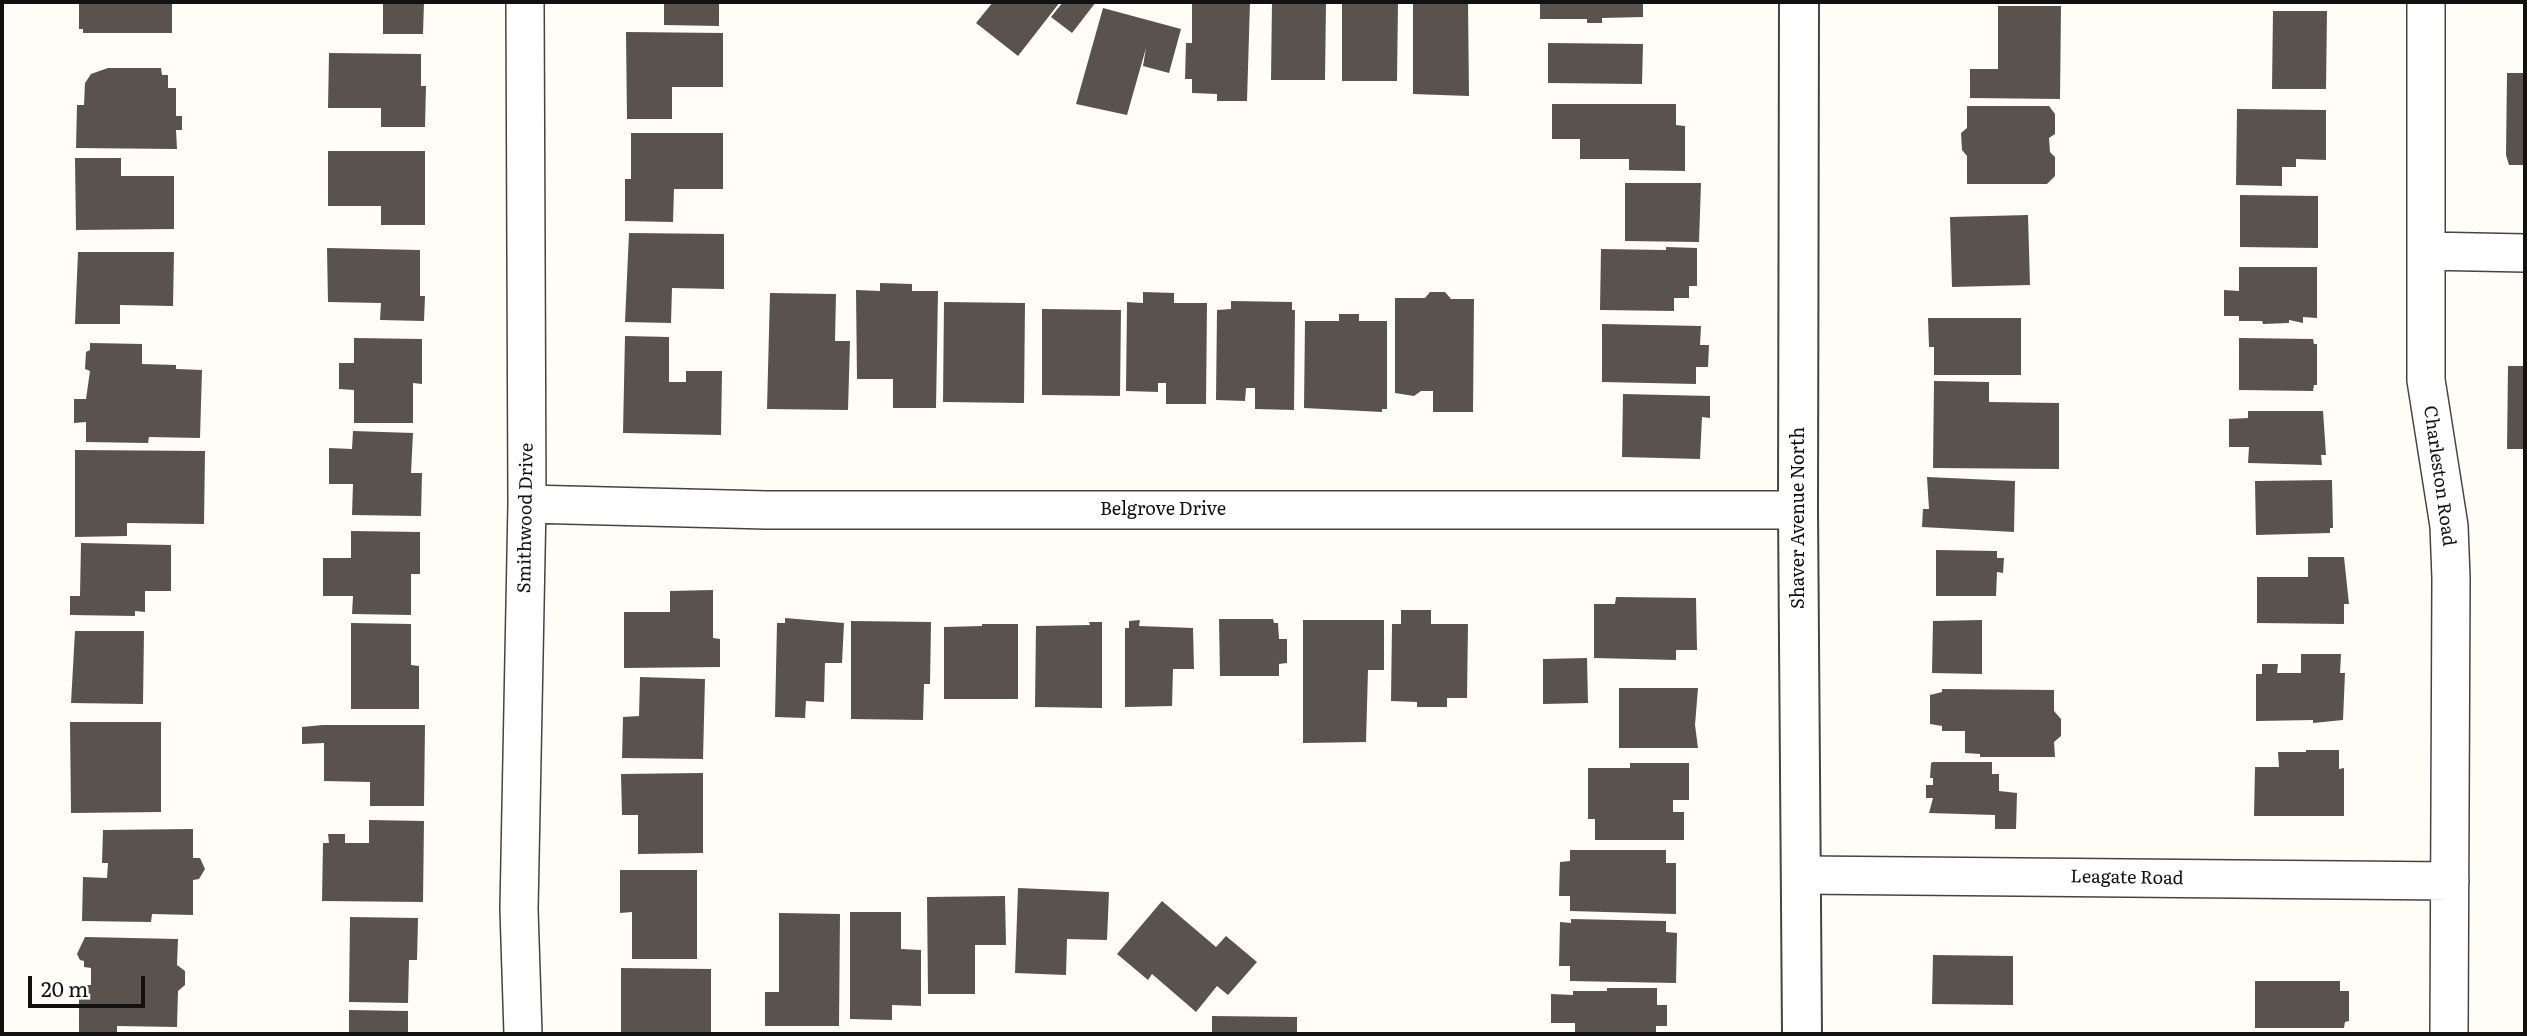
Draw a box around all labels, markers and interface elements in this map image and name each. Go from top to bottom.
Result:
street label: Charleston Road [2418,404,2460,548]
street label: Shaver Avenue North [1788,427,1810,609]
street label: Smithwood Drive [514,443,538,593]
street label: Belgrove Drive [1100,499,1226,521]
street label: Leagate Road [2070,866,2184,890]
scale bar [32,962,149,1006]
text: 20 m [41,972,88,1003]

